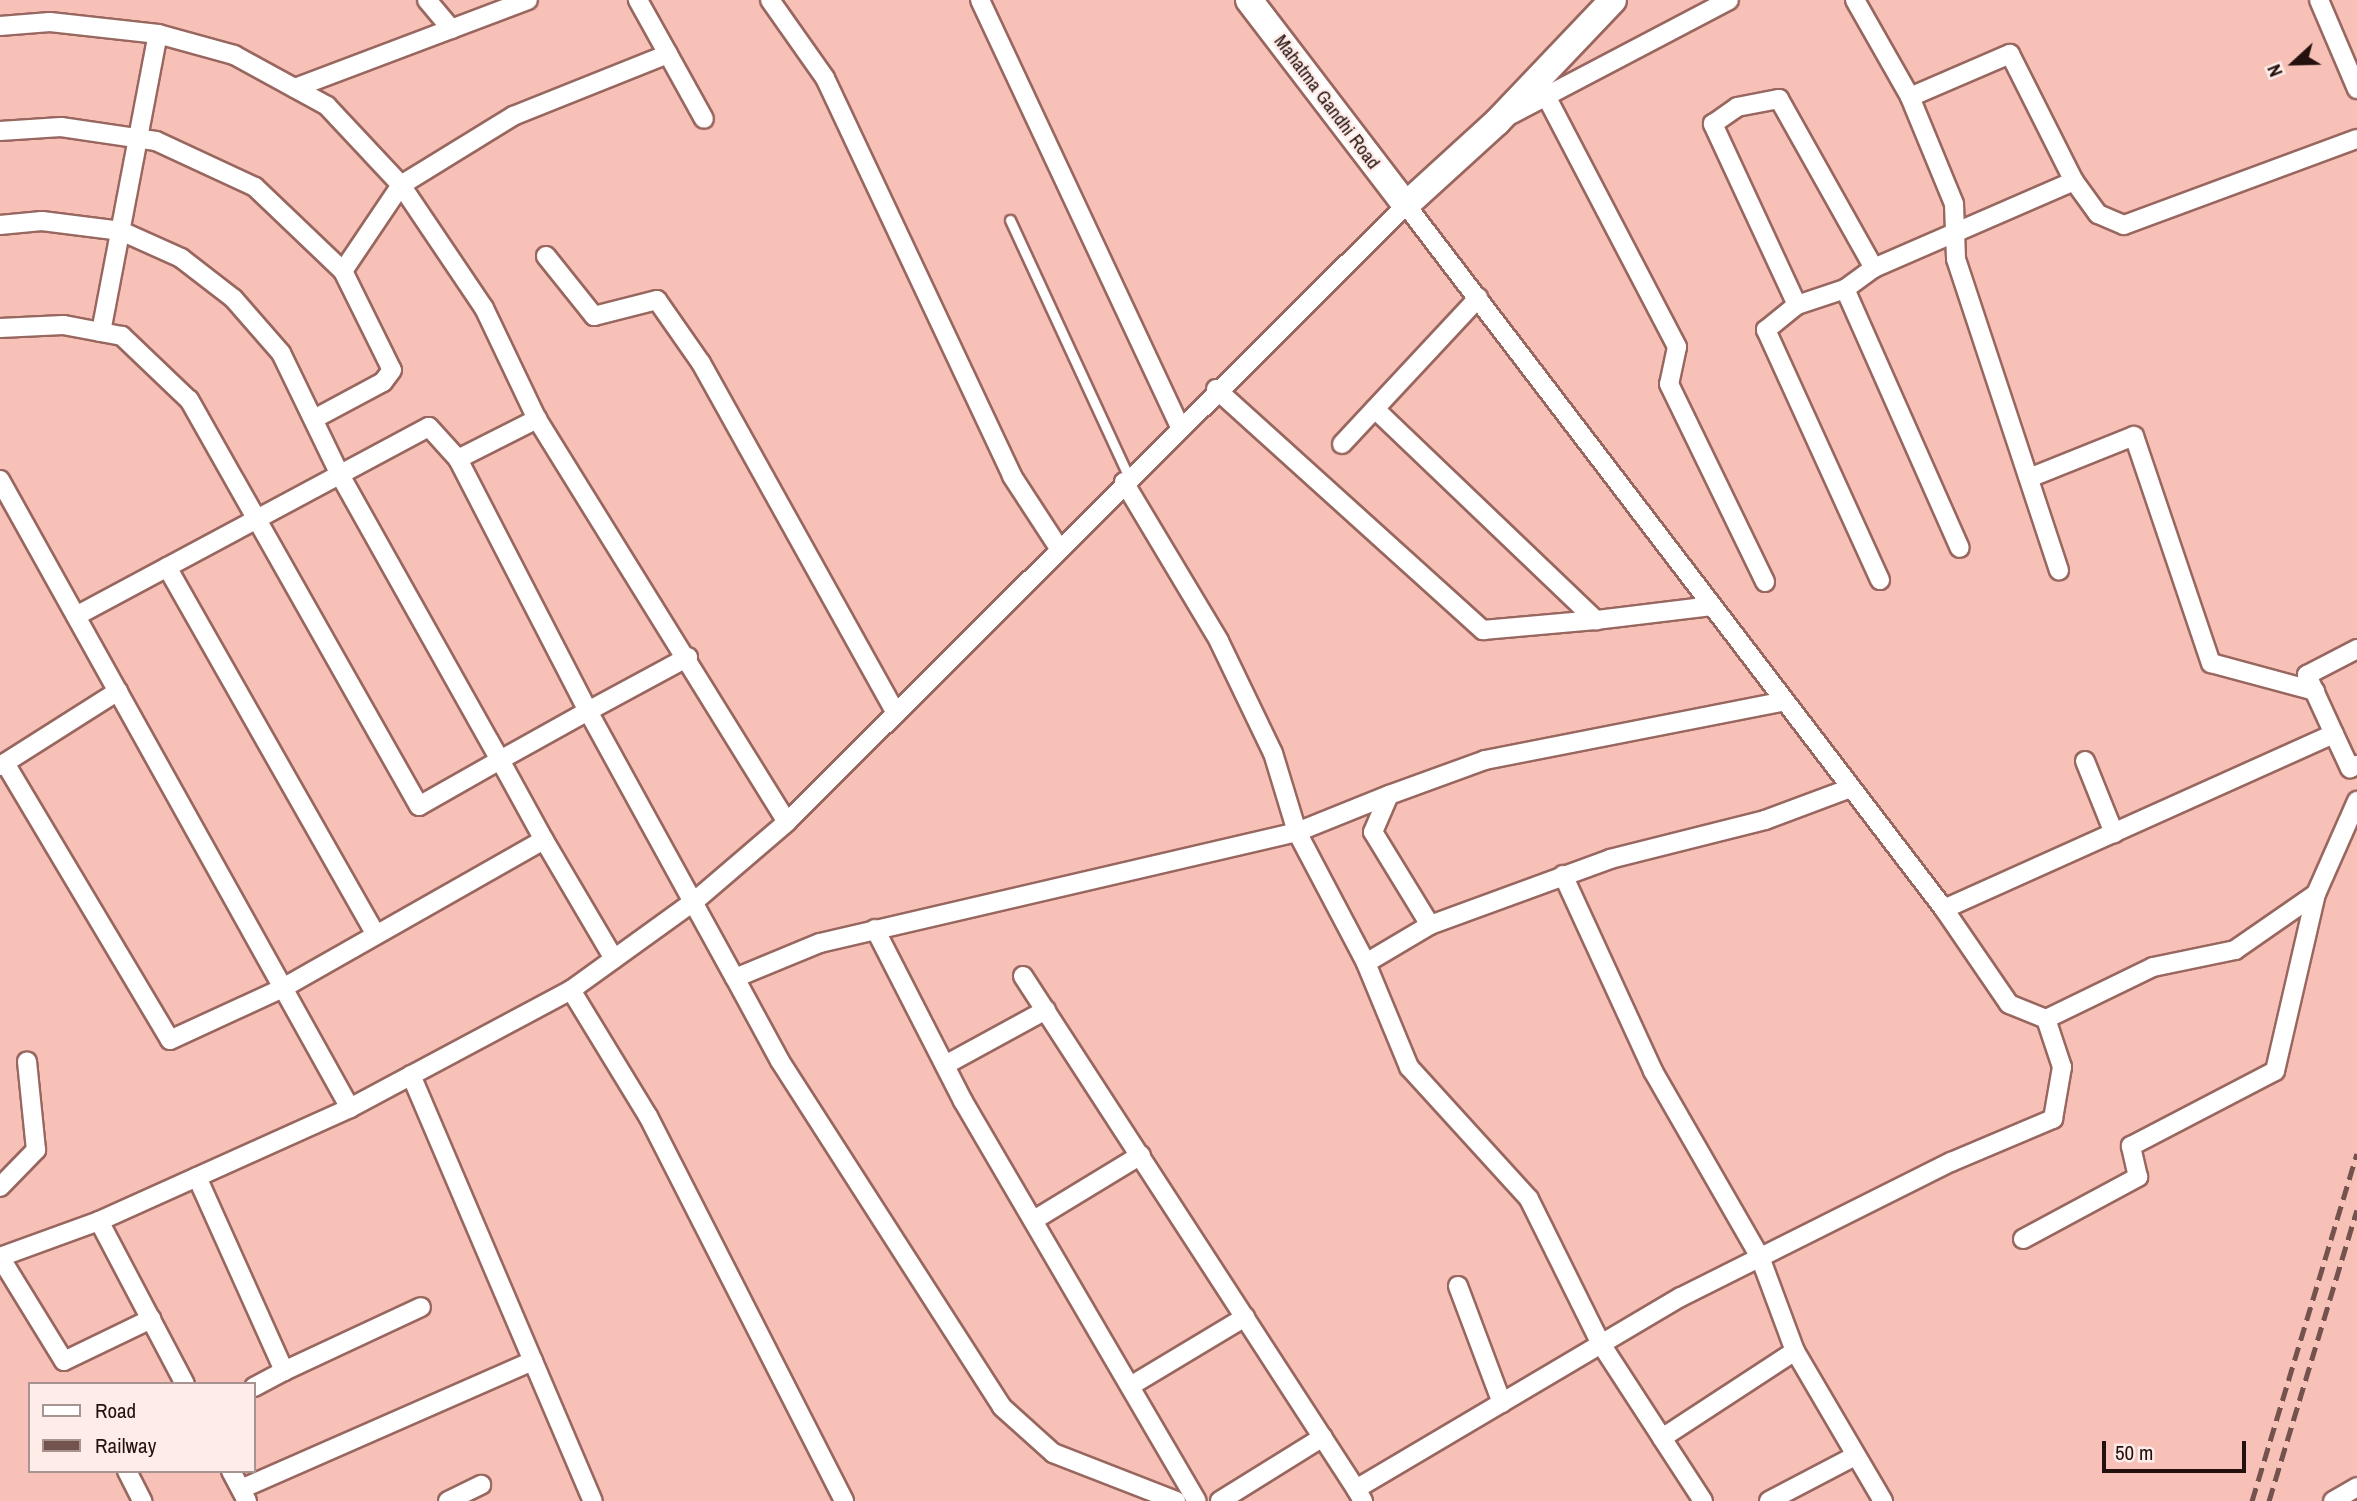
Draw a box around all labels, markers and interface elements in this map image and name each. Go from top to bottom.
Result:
north arrow [2259,28,2329,98]
street label: Mahatma Gandhi Road [1269,30,1385,174]
text: N [2260,61,2289,81]
legend [28,1382,256,1473]
text: Road [95,1396,136,1425]
scale bar [2105,1428,2248,1472]
text: Railway [95,1431,156,1460]
text: 50 m [2115,1438,2153,1467]

